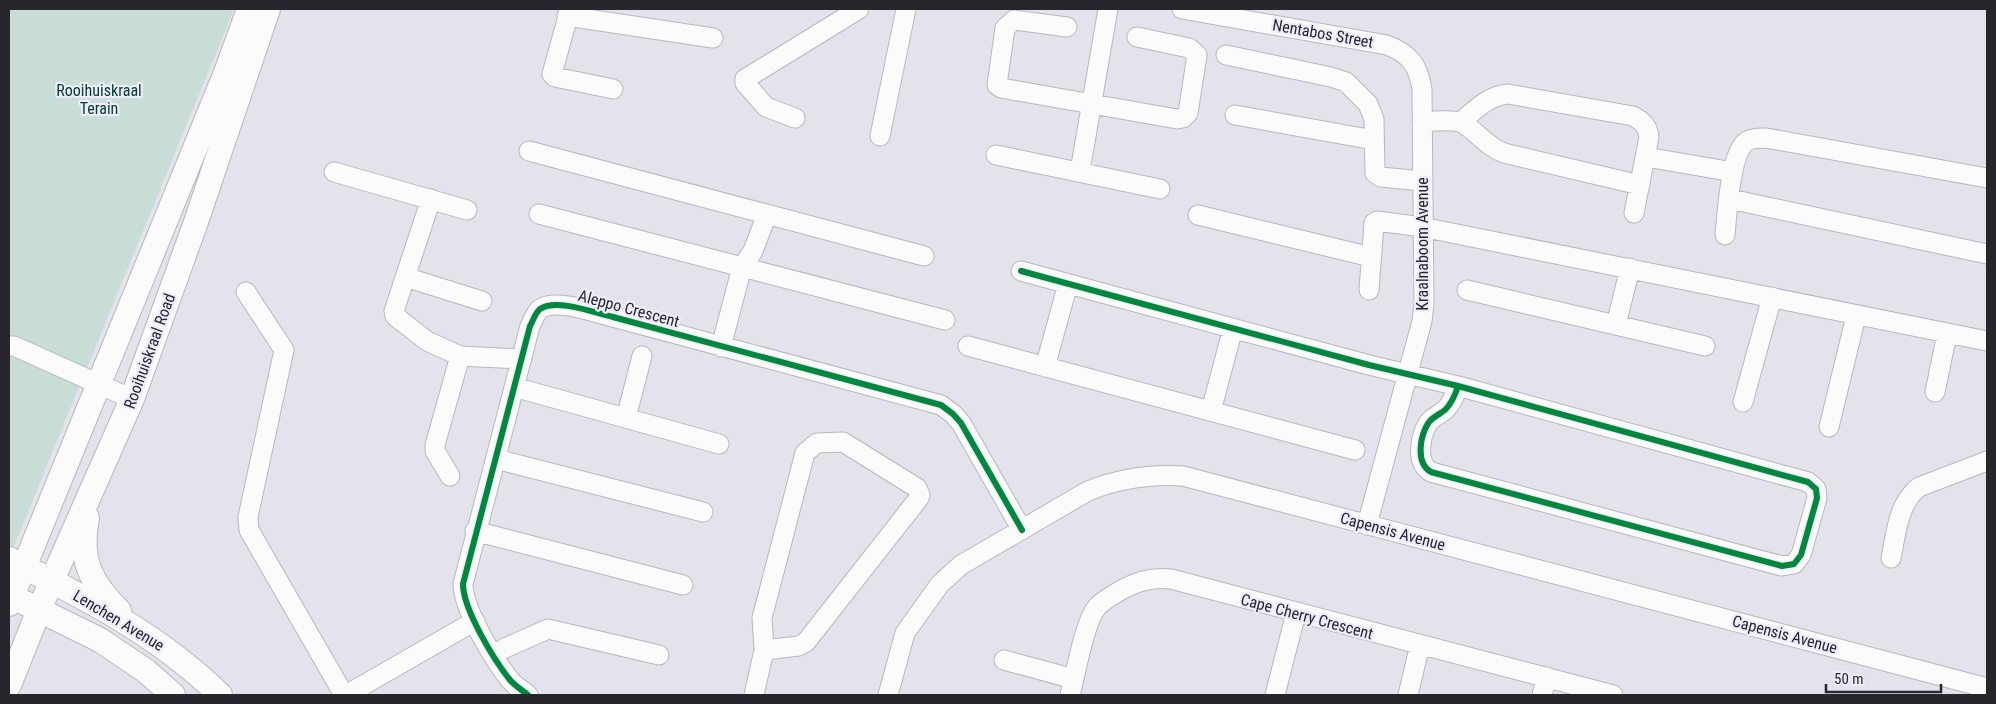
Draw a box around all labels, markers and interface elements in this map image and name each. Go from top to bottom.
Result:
street label: Nentabos Street [1271,15,1375,52]
park label: Rooihuiskraal Terain [56,81,142,118]
street label: Kraalnaboom Avenue [1413,177,1432,311]
street label: Aleppo Crescent [576,286,682,331]
street label: Rooihuiskraal Road [120,291,179,411]
street label: Capensis Avenue [1338,508,1447,555]
street label: Lenchen Avenue [70,586,168,655]
street label: Cape Cherry Crescent [1239,590,1375,643]
street label: Capensis Avenue [1730,611,1839,658]
scale bar [1826,662,1941,694]
text: 50 m [1834,670,1864,688]

